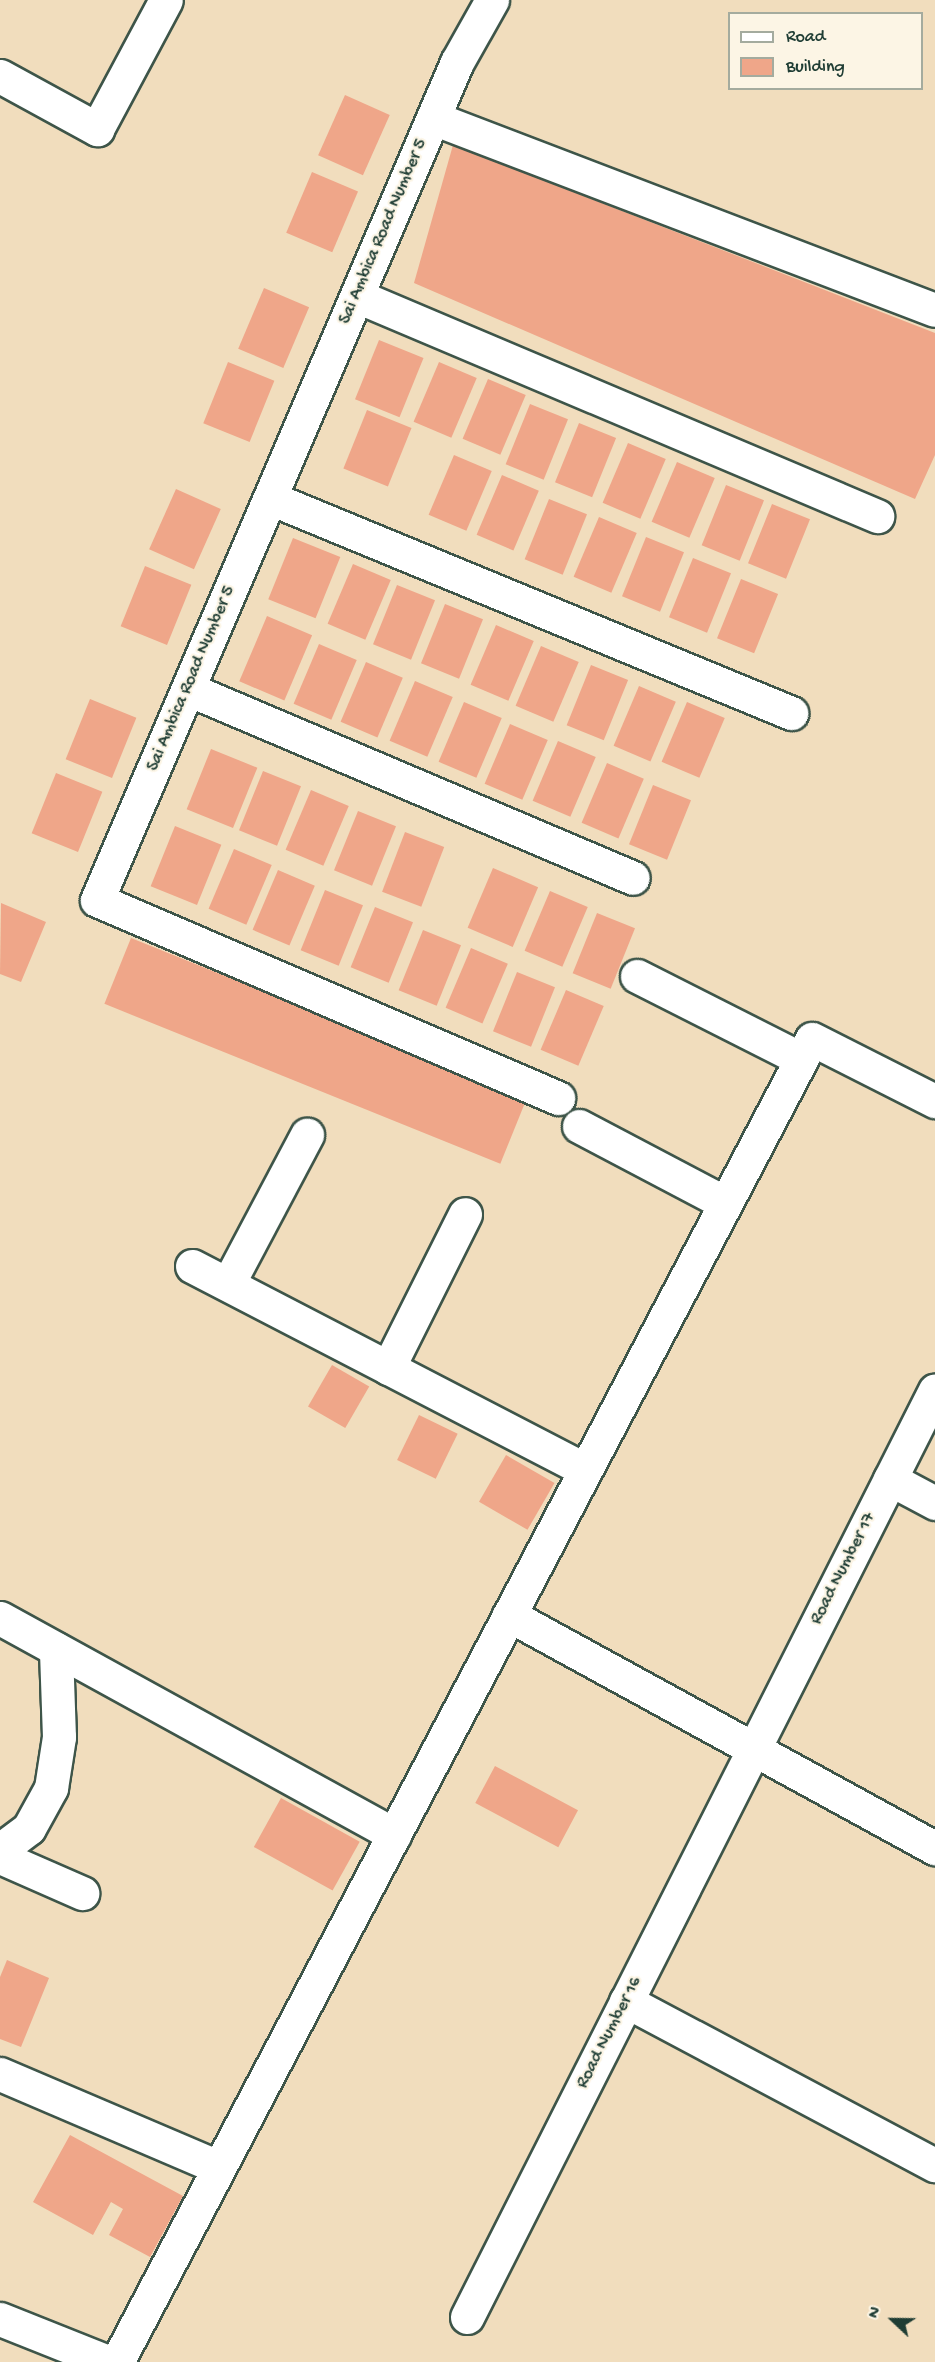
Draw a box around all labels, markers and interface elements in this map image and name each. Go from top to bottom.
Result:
legend [728,12,923,90]
text: Road [786,27,825,48]
text: Building [786,57,845,78]
street label: Sai Ambica Road Number 5 [335,136,433,328]
street label: Sai Ambica Road Number 5 [143,583,241,775]
street label: Road Number 17 [807,1509,881,1629]
street label: Road Number 16 [573,1974,647,2092]
north arrow [863,2290,923,2350]
text: N [865,2305,887,2321]

